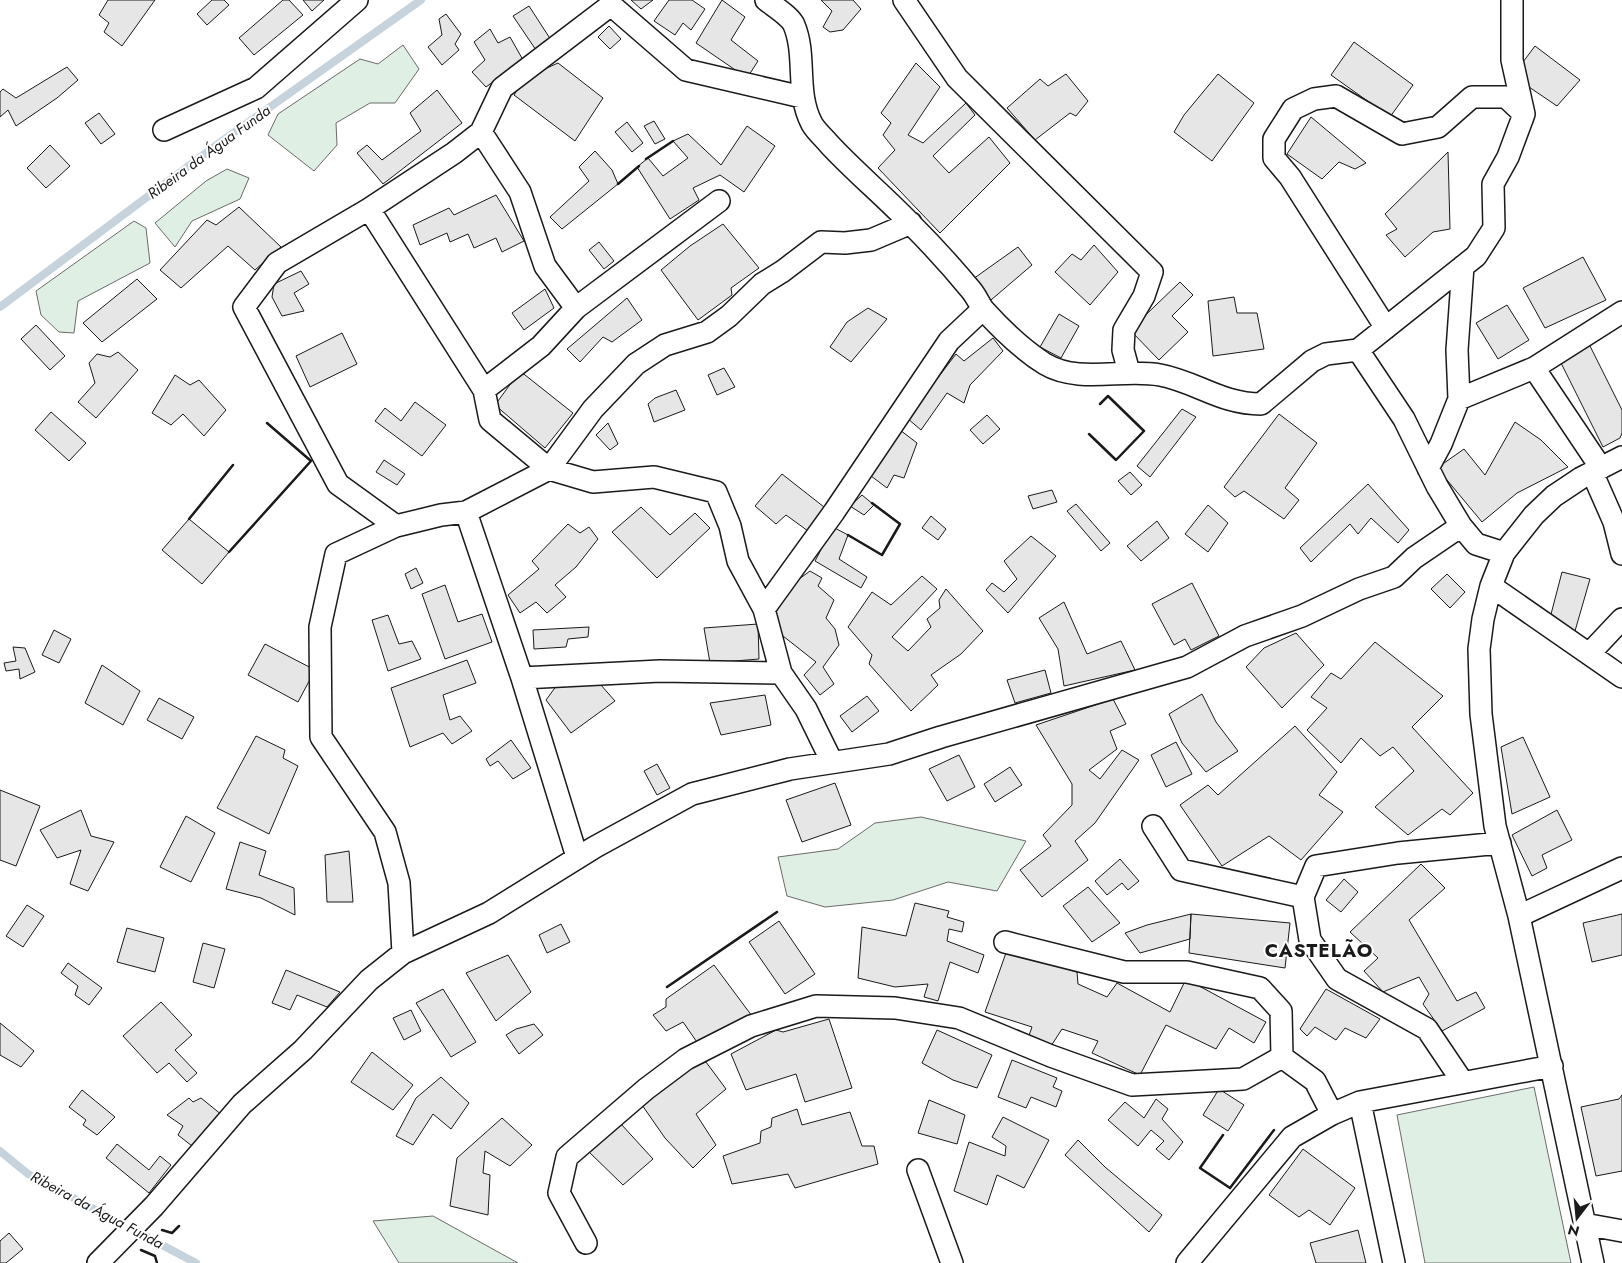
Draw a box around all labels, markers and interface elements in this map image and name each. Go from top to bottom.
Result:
water label: Ribeira da Água Funda [143,99,276,204]
district label: CASTELÃO [1265,937,1373,964]
water label: Ribeira da Água Funda [27,1166,168,1255]
north arrow [1552,1193,1602,1243]
text: N [1565,1219,1582,1242]

